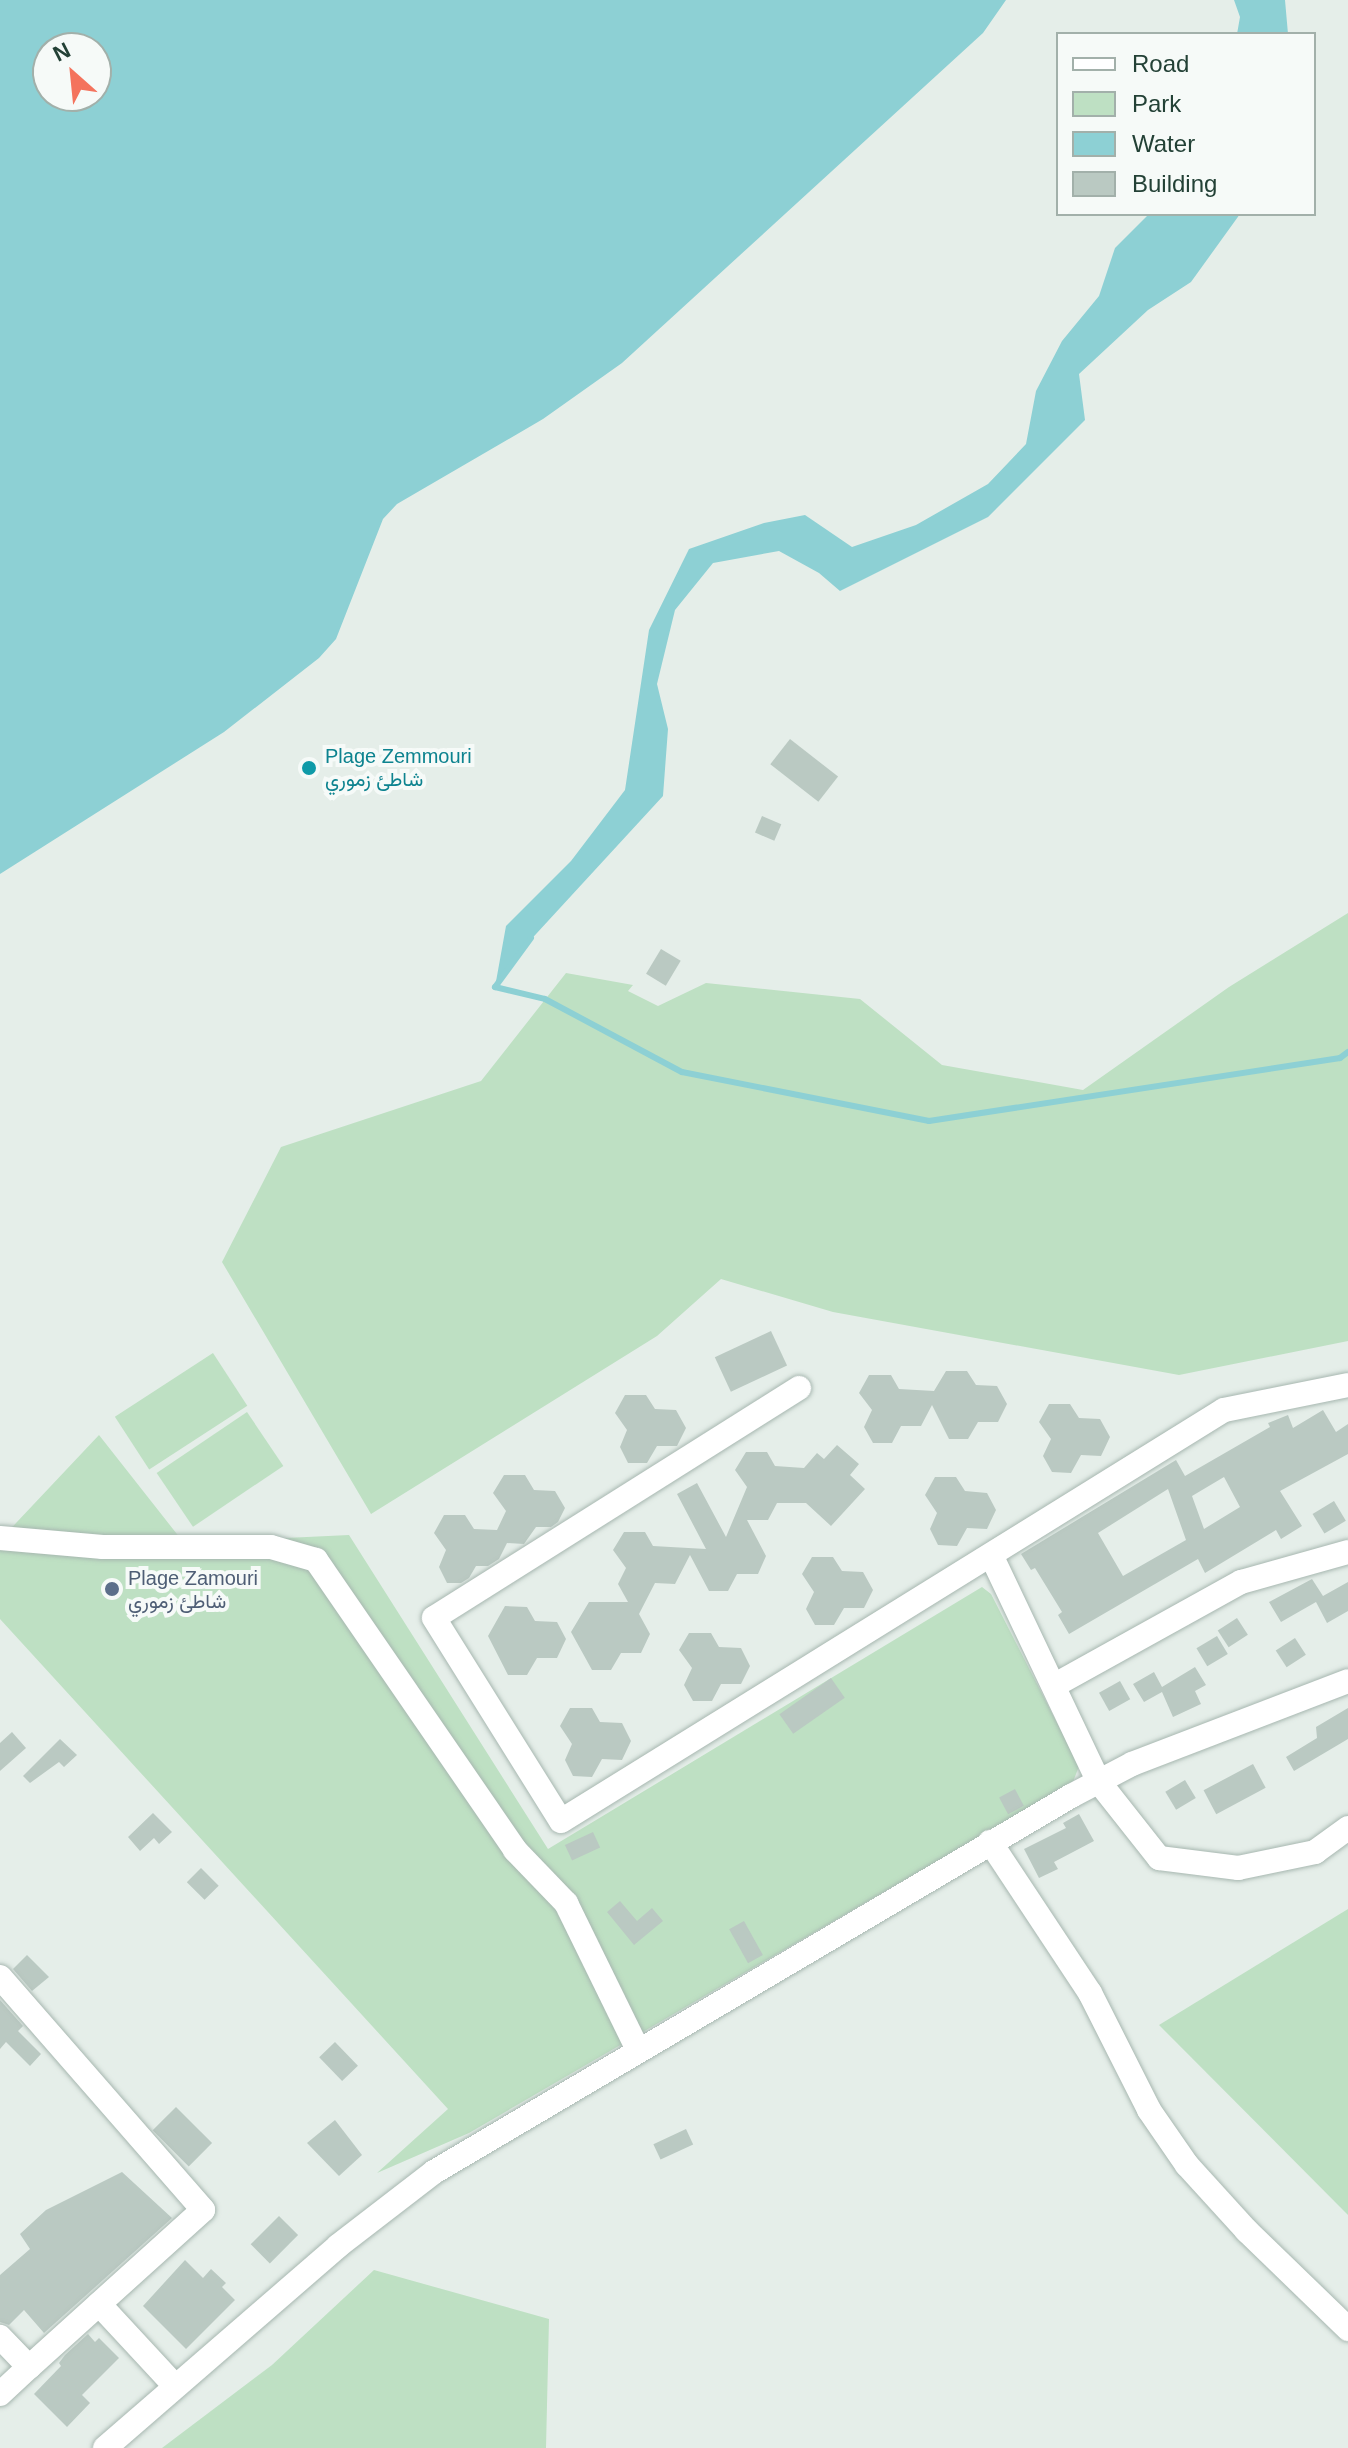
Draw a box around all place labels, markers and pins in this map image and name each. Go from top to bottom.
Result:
place label: Plage Zemmouri شاطئ زموري [325,744,472,791]
marker: Plage Zemmouri شاطئ زموري [300,759,318,777]
place label: Plage Zamouri شاطئ زموري [128,1566,258,1613]
marker: Plage Zamouri شاطئ زموري [103,1580,121,1598]

